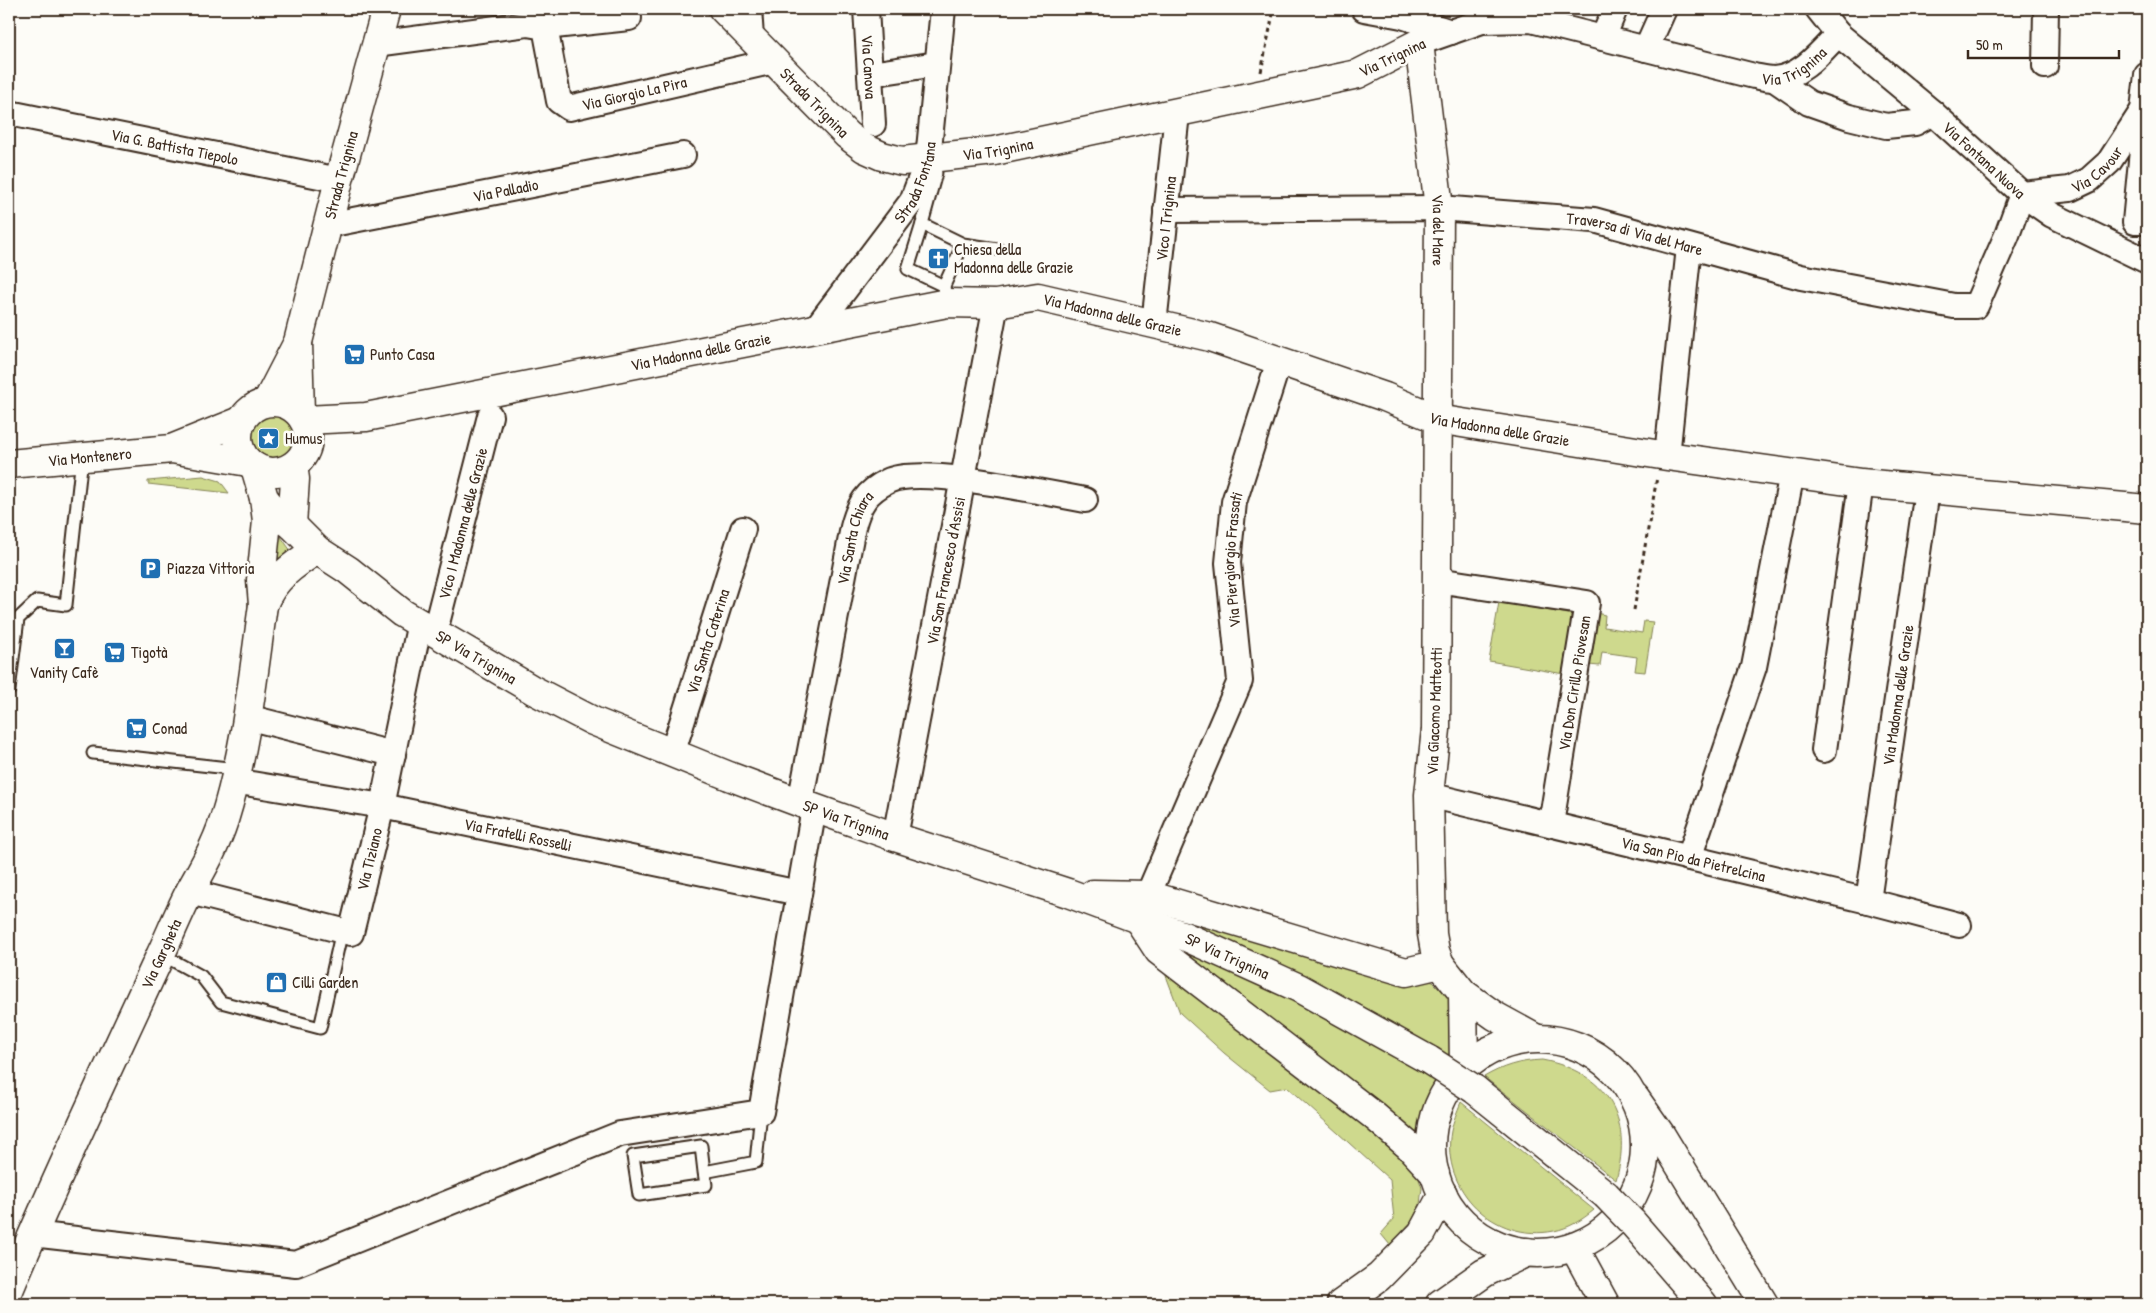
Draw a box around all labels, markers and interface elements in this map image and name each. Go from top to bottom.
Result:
scale bar [1968,28,2120,60]
street label: Via Trignina [1355,32,1429,82]
street label: Via Canova [857,34,882,100]
text: 50 m [1976,34,2003,55]
street label: Via Trignina [1760,42,1831,90]
street label: Strada Trignina [775,62,854,142]
street label: Via Giorgio La Pira [580,70,689,116]
street label: Via Fontana Nuova [1938,116,2031,203]
street label: Via G. Battista Tiepolo [109,123,241,170]
street label: Strada Trignina [319,128,363,221]
street label: Via Trignina [961,132,1035,165]
street label: Strada Fontana [888,141,941,227]
street label: Via Cavour [2067,141,2128,198]
street label: Via Palladio [471,173,541,207]
street label: Vico I Trignina [1150,175,1181,262]
street label: Via del Mare [1426,193,1450,267]
street label: Traversa di Via del Mare [1566,207,1706,261]
place label: Chiesa della Madonna delle Grazie [954,238,1074,278]
church icon: Chiesa della Madonna delle Grazie [926,246,950,270]
street label: Via Madonna delle Grazie [1041,287,1185,341]
street label: Via Madonna delle Grazie [629,327,773,376]
supermarket icon: Punto Casa [342,342,366,366]
place label: Punto Casa [370,343,434,365]
street label: Via Madonna delle Grazie [1425,406,1572,451]
place icon: Humus [257,426,281,450]
place label: Humus [285,427,322,449]
street label: Via Montenero [47,442,133,471]
street label: Vico I Madonna delle Grazie [433,445,493,602]
street label: Via Santa Chiara [831,486,878,586]
street label: Via Piergiorgio Frassati [1217,489,1248,629]
street label: Via San Francesco d'Assisi [921,495,970,647]
parking icon: Piazza Vittoria [139,556,163,580]
place label: Piazza Vittoria [167,557,254,579]
street label: Via Santa Caterina [681,586,734,697]
street label: Via Don Cirillo Piovesan [1552,614,1596,752]
street label: Via Madonna delle Grazie [1877,623,1919,767]
street label: SP Via Trignina [432,624,521,689]
bar icon: Vanity Cafè [52,636,76,660]
supermarket icon: Tigotà [103,640,127,664]
place label: Tigotà [131,641,167,663]
street label: Via Giacomo Matteotti [1421,647,1447,775]
place label: Vanity Cafè [29,661,99,683]
supermarket icon: Conad [124,716,148,740]
place label: Conad [152,717,187,739]
street label: SP Via Trignina [800,794,892,845]
street label: Via Fratelli Rosselli [462,812,574,856]
street label: Via Tiziano [351,825,387,893]
street label: Via San Pio da Pietrelcina [1619,831,1768,887]
street label: Via Gargheta [135,915,186,992]
street label: SP Via Trignina [1182,927,1273,984]
shop icon: Cilli Garden [264,970,288,994]
place label: Cilli Garden [292,971,358,993]

